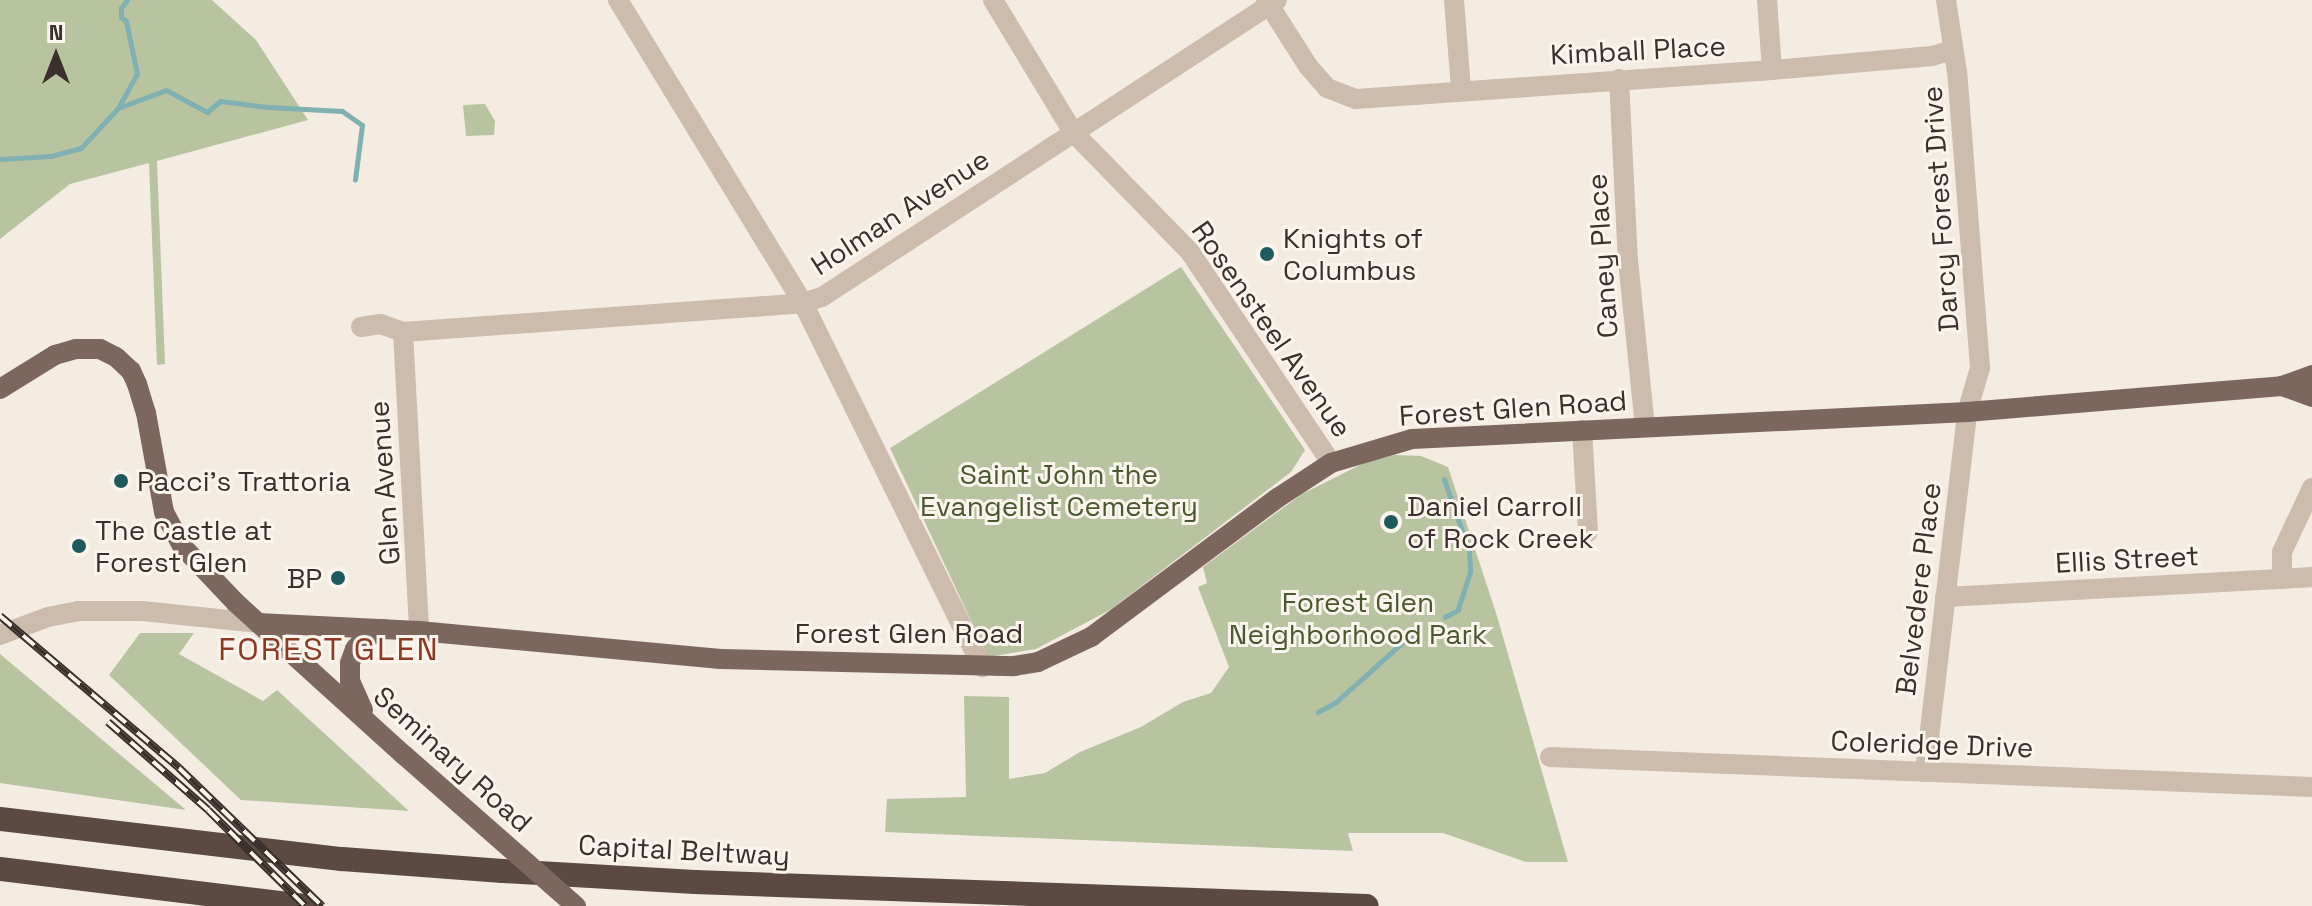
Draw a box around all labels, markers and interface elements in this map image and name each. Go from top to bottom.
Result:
north arrow [16,16,96,96]
text: N [49,18,63,46]
street label: Kimball Place [1549,29,1727,71]
street label: Darcy Forest Drive [1915,85,1965,333]
street label: Holman Avenue [804,142,996,282]
street label: Caney Place [1579,173,1625,339]
street label: Rosensteel Avenue [1185,214,1359,444]
place label: Knights of Columbus [1283,221,1423,287]
marker: Knights of Columbus [1258,245,1276,263]
street label: Forest Glen Road [1398,383,1628,433]
street label: Glen Avenue [361,399,407,567]
park label: Saint John the Evangelist Cemetery [920,457,1198,523]
place label: Pacci's Trattoria [137,464,352,498]
marker: Pacci's Trattoria [112,472,130,490]
street label: Belvedere Place [1888,481,1948,697]
place label: Daniel Carroll of Rock Creek [1407,489,1594,555]
place label: The Castle at Forest Glen [95,513,272,579]
marker: Daniel Carroll of Rock Creek [1382,513,1400,531]
marker: The Castle at Forest Glen [70,537,88,555]
street label: Ellis Street [2054,538,2200,580]
place label: BP [287,561,322,595]
marker: BP [329,569,347,587]
park label: Forest Glen Neighborhood Park [1229,585,1487,651]
street label: Forest Glen Road [795,616,1023,650]
district label: FOREST GLEN [218,630,440,668]
street label: Seminary Road [367,679,539,839]
street label: Coleridge Drive [1830,724,2034,764]
street label: Capital Beltway [577,828,791,872]

